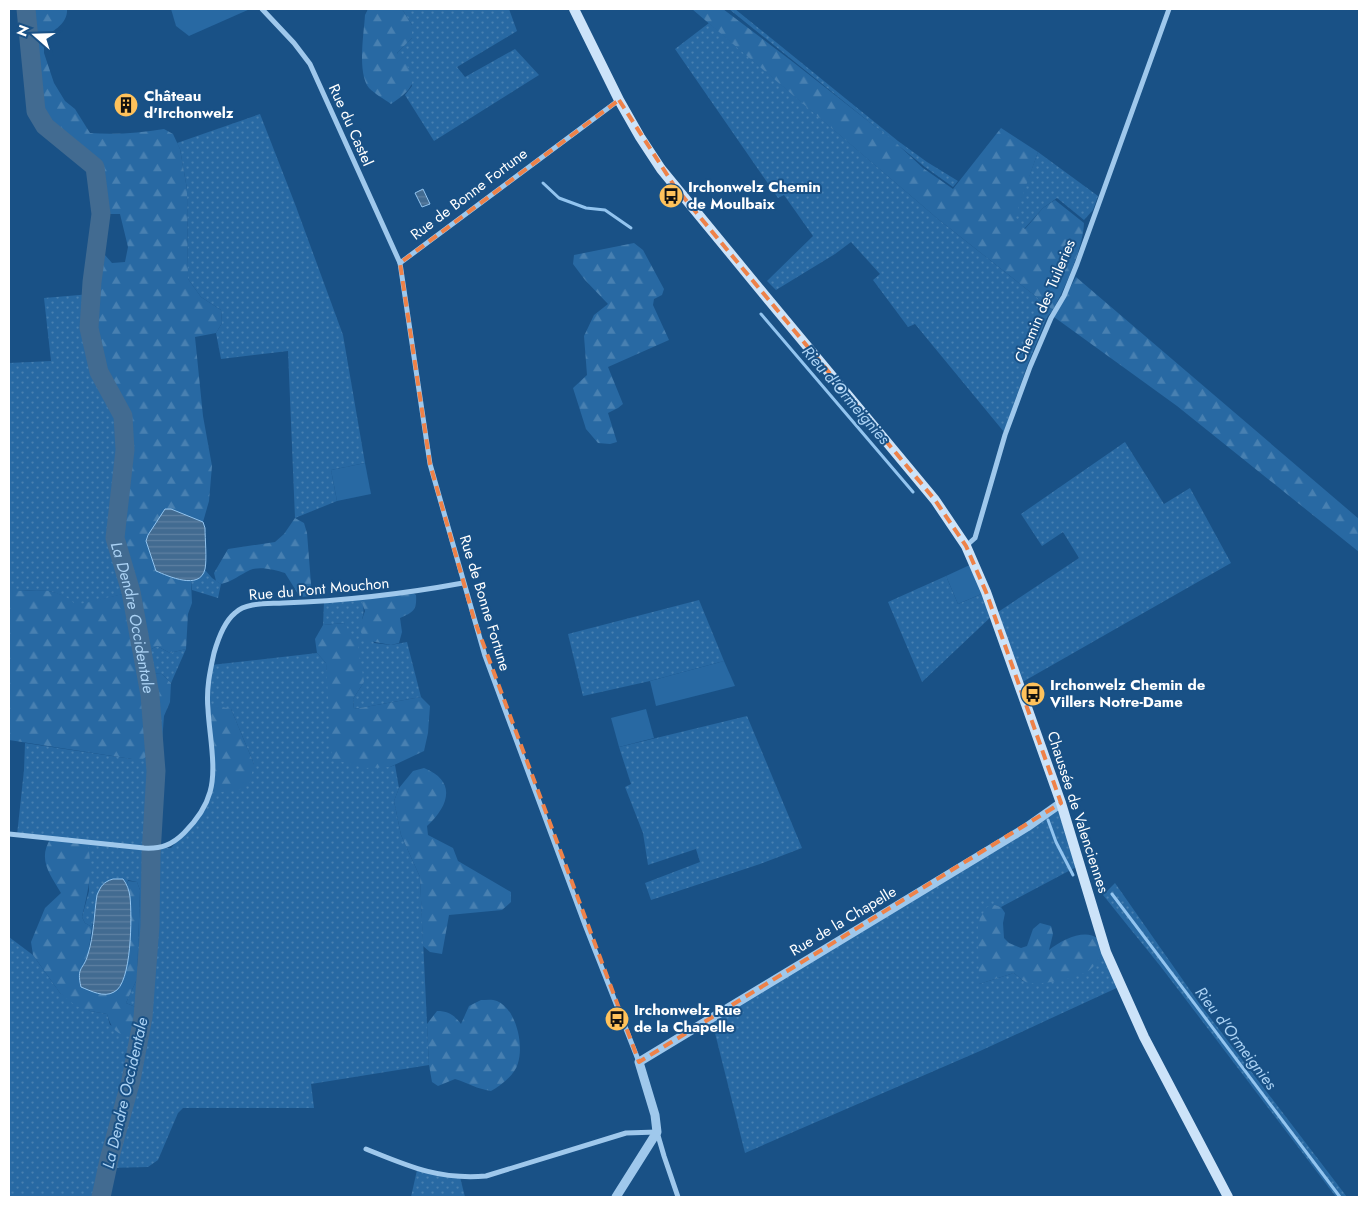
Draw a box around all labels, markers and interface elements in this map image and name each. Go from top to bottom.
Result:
north arrow [10,10,60,60]
text: N [11,22,34,39]
street label: Rue du Castel [323,80,379,170]
place label: Château d'Irchonwelz [144,85,234,124]
building icon: Château d'Irchonwelz [113,92,139,118]
street label: Rue de Bonne Fortune [406,143,532,245]
place label: Irchonwelz Chemin de Moulbaix [688,176,821,215]
bus stop icon: Irchonwelz Chemin de Moulbaix [658,183,684,209]
street label: Chemin des Tuileries [1009,236,1081,366]
water label: Rieu d'Ormeignies [797,341,896,450]
street label: Rue de Bonne Fortune [454,532,516,674]
water label: La Dendre Occidentale [105,539,161,695]
street label: Rue du Pont Mouchon [248,572,390,606]
place label: Irchonwelz Chemin de Villers Notre-Dame [1049,674,1206,713]
bus stop icon: Irchonwelz Chemin de Villers Notre-Dame [1020,681,1046,707]
street label: Chaussée de Valenciennes [1041,728,1115,896]
street label: Rue de la Chapelle [786,880,901,962]
water label: Rieu d'Ormeignies [1190,982,1283,1095]
place label: Irchonwelz Rue de la Chapelle [634,999,742,1038]
bus stop icon: Irchonwelz Rue de la Chapelle [604,1006,630,1032]
water label: La Dendre Occidentale [96,1015,154,1171]

